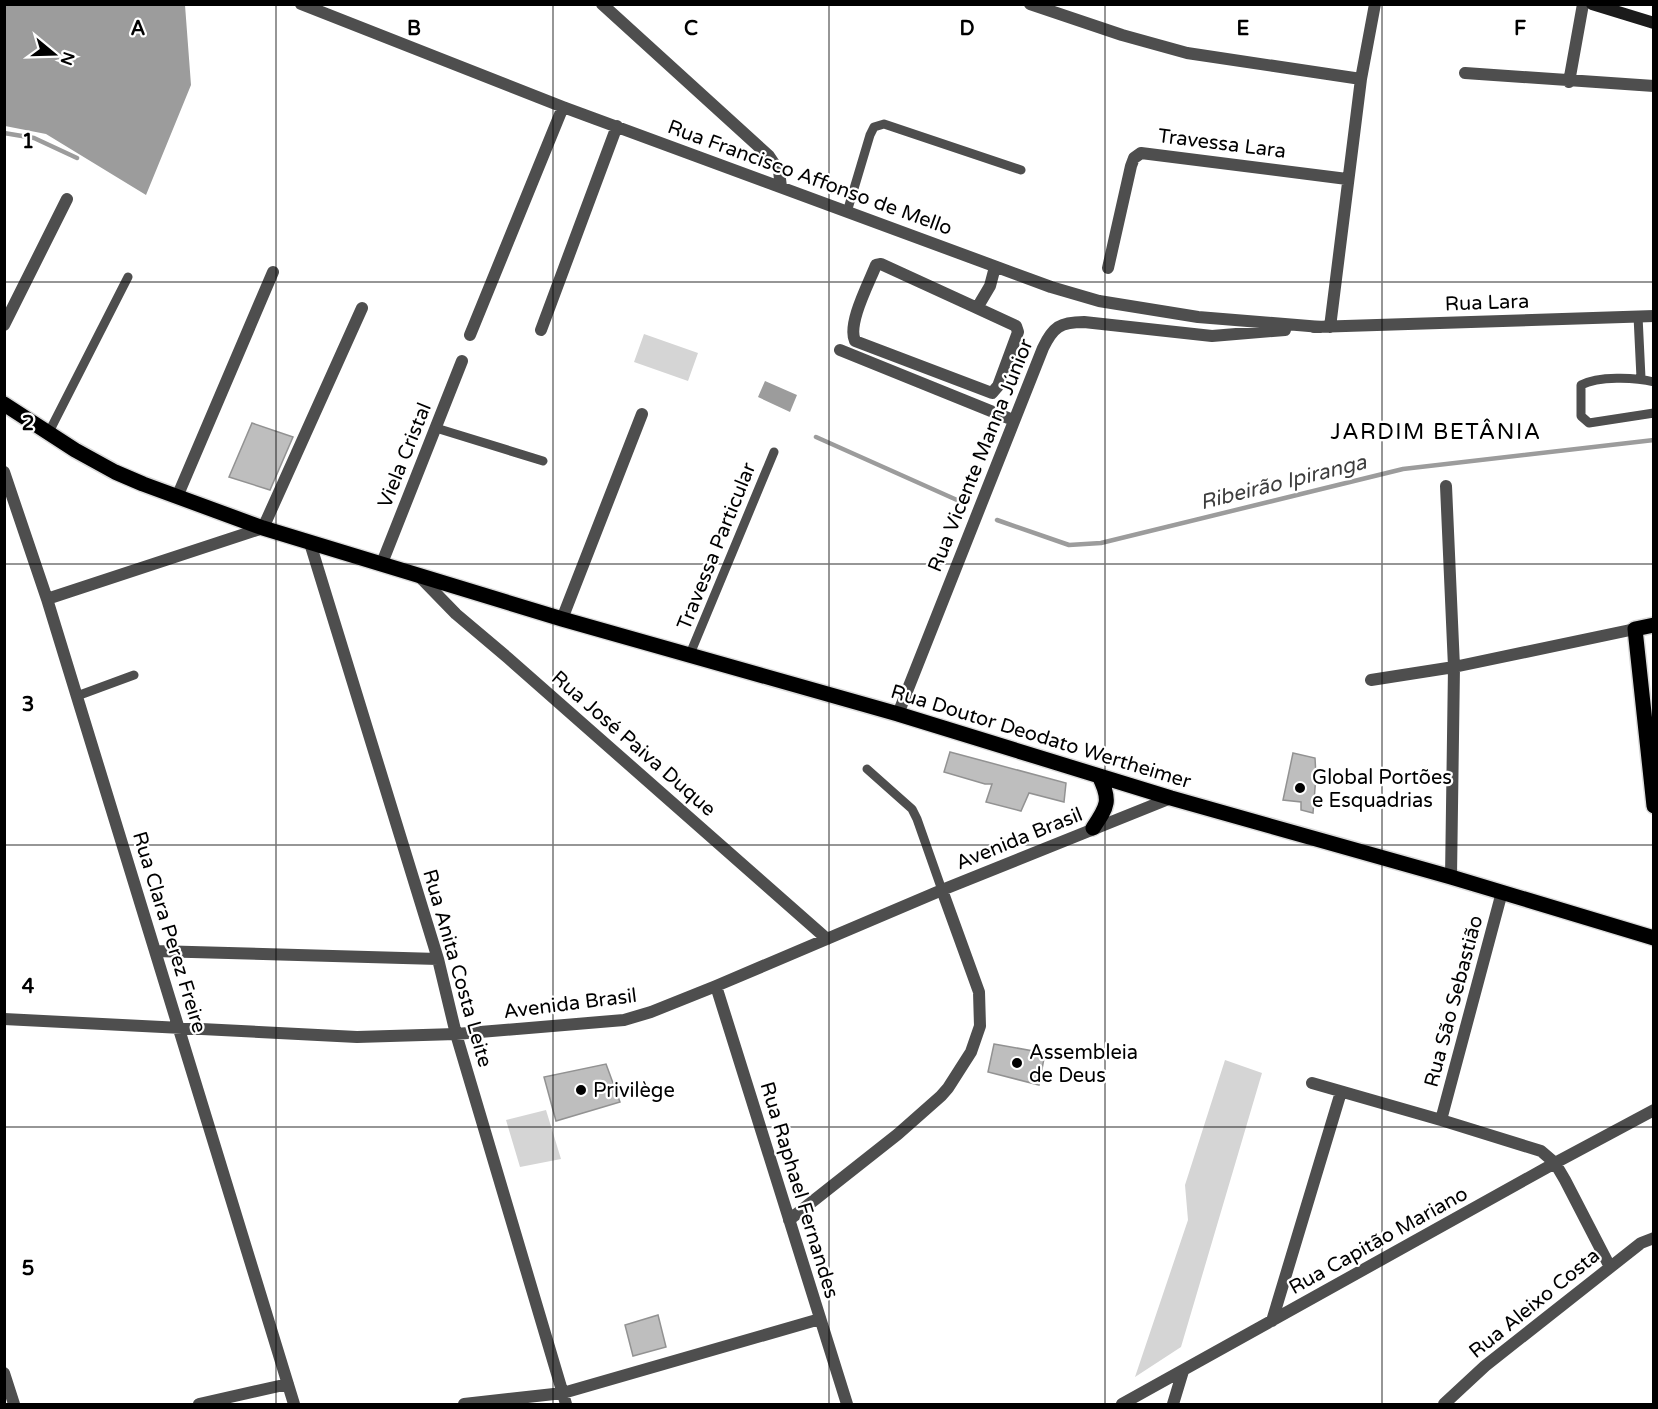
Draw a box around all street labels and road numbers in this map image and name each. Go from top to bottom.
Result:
street label: Rua Francisco Affonso de Mello [664,115,955,241]
street label: Travessa Lara [1157,124,1287,164]
street label: Rua Lara [1444,290,1530,316]
street label: Rua Vicente Manna Júnior [923,335,1039,575]
street label: Viela Cristal [373,399,437,511]
street label: Travessa Particular [672,459,762,634]
street label: Rua José Paiva Duque [546,666,720,822]
street label: Rua Doutor Deodato Wertheimer [888,680,1194,794]
street label: Avenida Brasil [953,803,1086,875]
street label: Rua Clara Perez Freire [127,829,211,1036]
street label: Rua Anita Costa Leite [417,866,497,1070]
street label: Rua São Sebastião [1419,913,1488,1090]
street label: Avenida Brasil [502,984,638,1024]
street label: Rua Raphael Fernandes [755,1079,843,1302]
street label: Rua Capitão Mariano [1285,1182,1472,1300]
street label: Rua Aleixo Costa [1465,1244,1605,1364]

